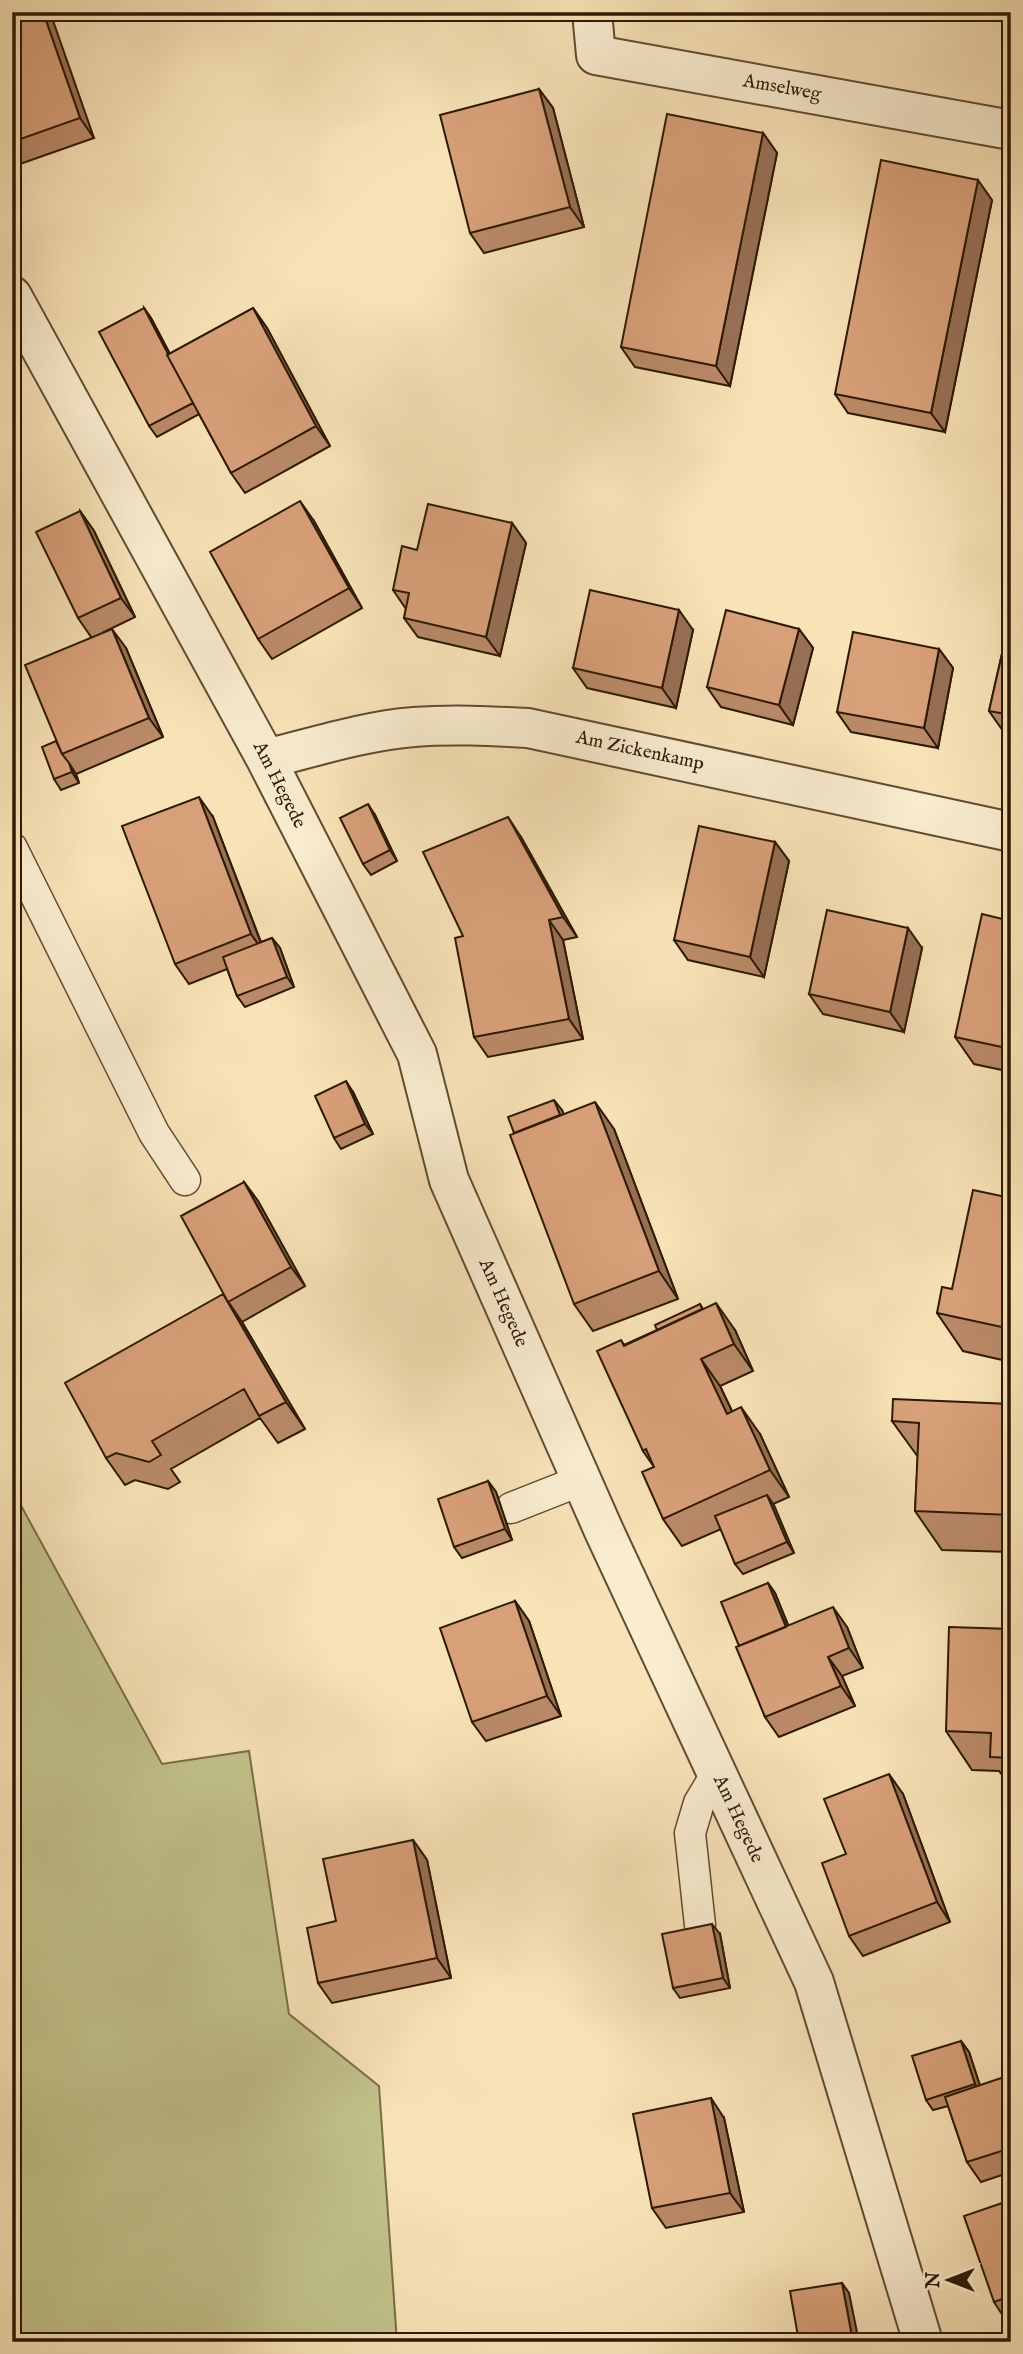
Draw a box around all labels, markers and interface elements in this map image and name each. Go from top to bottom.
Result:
street label: Amselweg [740,69,824,107]
street label: Am Zickenkamp [573,725,706,776]
street label: Am Hegede [246,737,311,833]
street label: Am Hegede [472,1254,533,1351]
street label: Am Hegede [707,1770,769,1867]
north arrow [914,2246,984,2316]
text: N [922,2271,946,2289]

